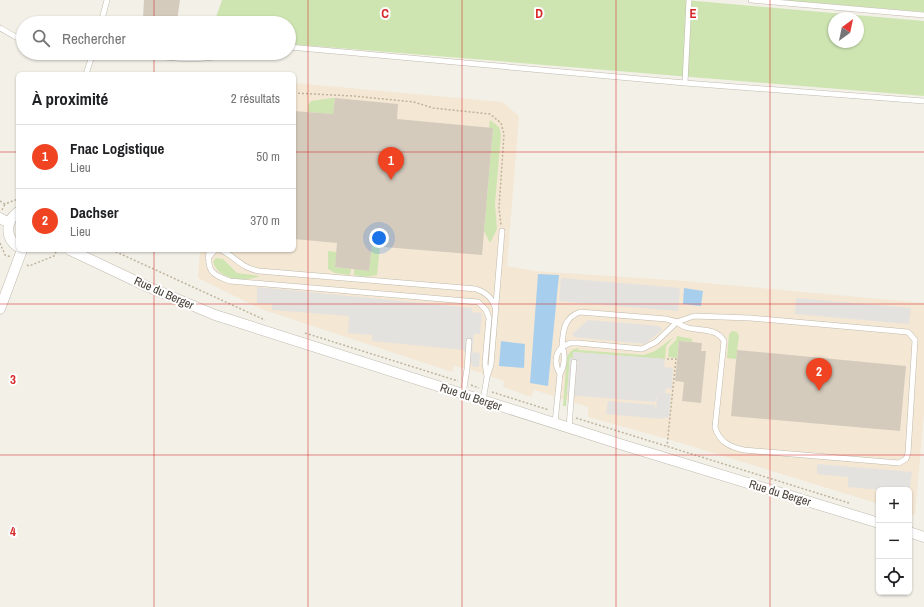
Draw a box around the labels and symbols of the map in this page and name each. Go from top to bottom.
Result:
text: C [381,5,389,22]
text: D [535,5,543,22]
text: E [689,5,697,22]
north arrow [828,12,864,48]
pin: 1 [378,147,404,180]
your location [369,228,389,248]
street label: Rue du Berger [132,273,197,314]
pin: 2 [806,358,832,391]
text: 3 [10,371,16,388]
street label: Rue du Berger [438,380,505,415]
street label: Rue du Berger [747,476,814,510]
text: 4 [10,523,16,540]

